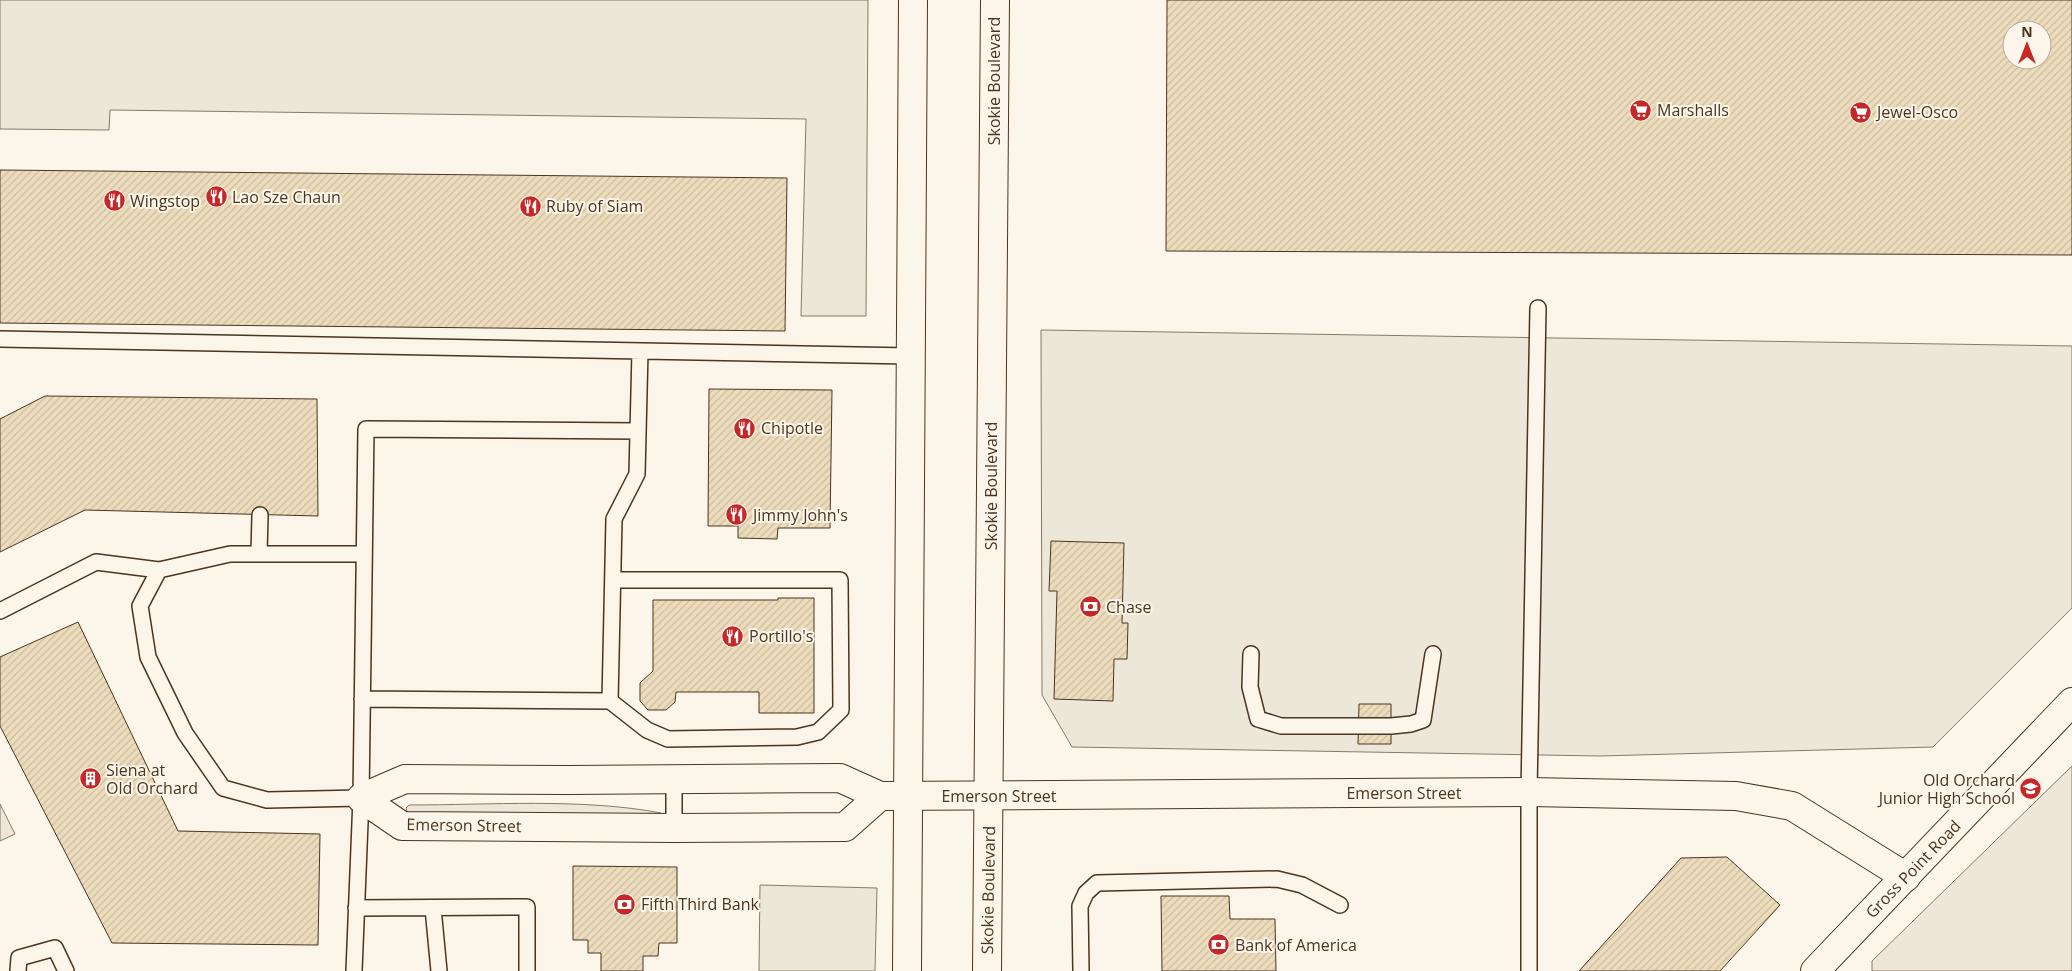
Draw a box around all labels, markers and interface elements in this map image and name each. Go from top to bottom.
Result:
street label: Skokie Boulevard [983,17,1005,145]
north arrow [2002,20,2052,70]
text: N [2021,22,2033,41]
supermarket icon: Marshalls [1629,98,1653,122]
place label: Marshalls [1657,99,1729,121]
supermarket icon: Jewel-Osco [1849,100,1873,124]
place label: Jewel-Osco [1875,101,1958,123]
restaurant icon: Lao Sze Chaun [204,185,228,209]
place label: Lao Sze Chaun [232,186,341,208]
restaurant icon: Wingstop [102,189,126,213]
place label: Wingstop [130,190,200,212]
restaurant icon: Ruby of Siam [518,194,542,218]
place label: Ruby of Siam [546,195,643,217]
restaurant icon: Chipotle [733,416,757,440]
place label: Chipotle [761,417,823,439]
street label: Skokie Boulevard [980,422,1002,550]
restaurant icon: Jimmy John's [725,503,749,527]
place label: Jimmy John's [751,504,848,526]
bank icon: Chase [1078,595,1102,619]
place label: Chase [1106,596,1151,618]
restaurant icon: Portillo's [721,624,745,648]
place label: Portillo's [749,625,813,647]
place label: Siena at Old Orchard [106,759,198,799]
building icon: Siena at Old Orchard [78,767,102,791]
place label: Old Orchard Junior High School [1877,769,2015,809]
school or university icon: Old Orchard Junior High School [2019,777,2043,801]
street label: Emerson Street [1346,782,1462,804]
street label: Emerson Street [941,785,1057,807]
street label: Emerson Street [406,813,522,837]
street label: Gross Point Road [1861,815,1965,923]
street label: Skokie Boulevard [976,826,1000,954]
bank icon: Fifth Third Bank [613,892,637,916]
place label: Fifth Third Bank [641,893,760,915]
bank icon: Bank of America [1207,933,1231,957]
place label: Bank of America [1235,934,1357,956]

